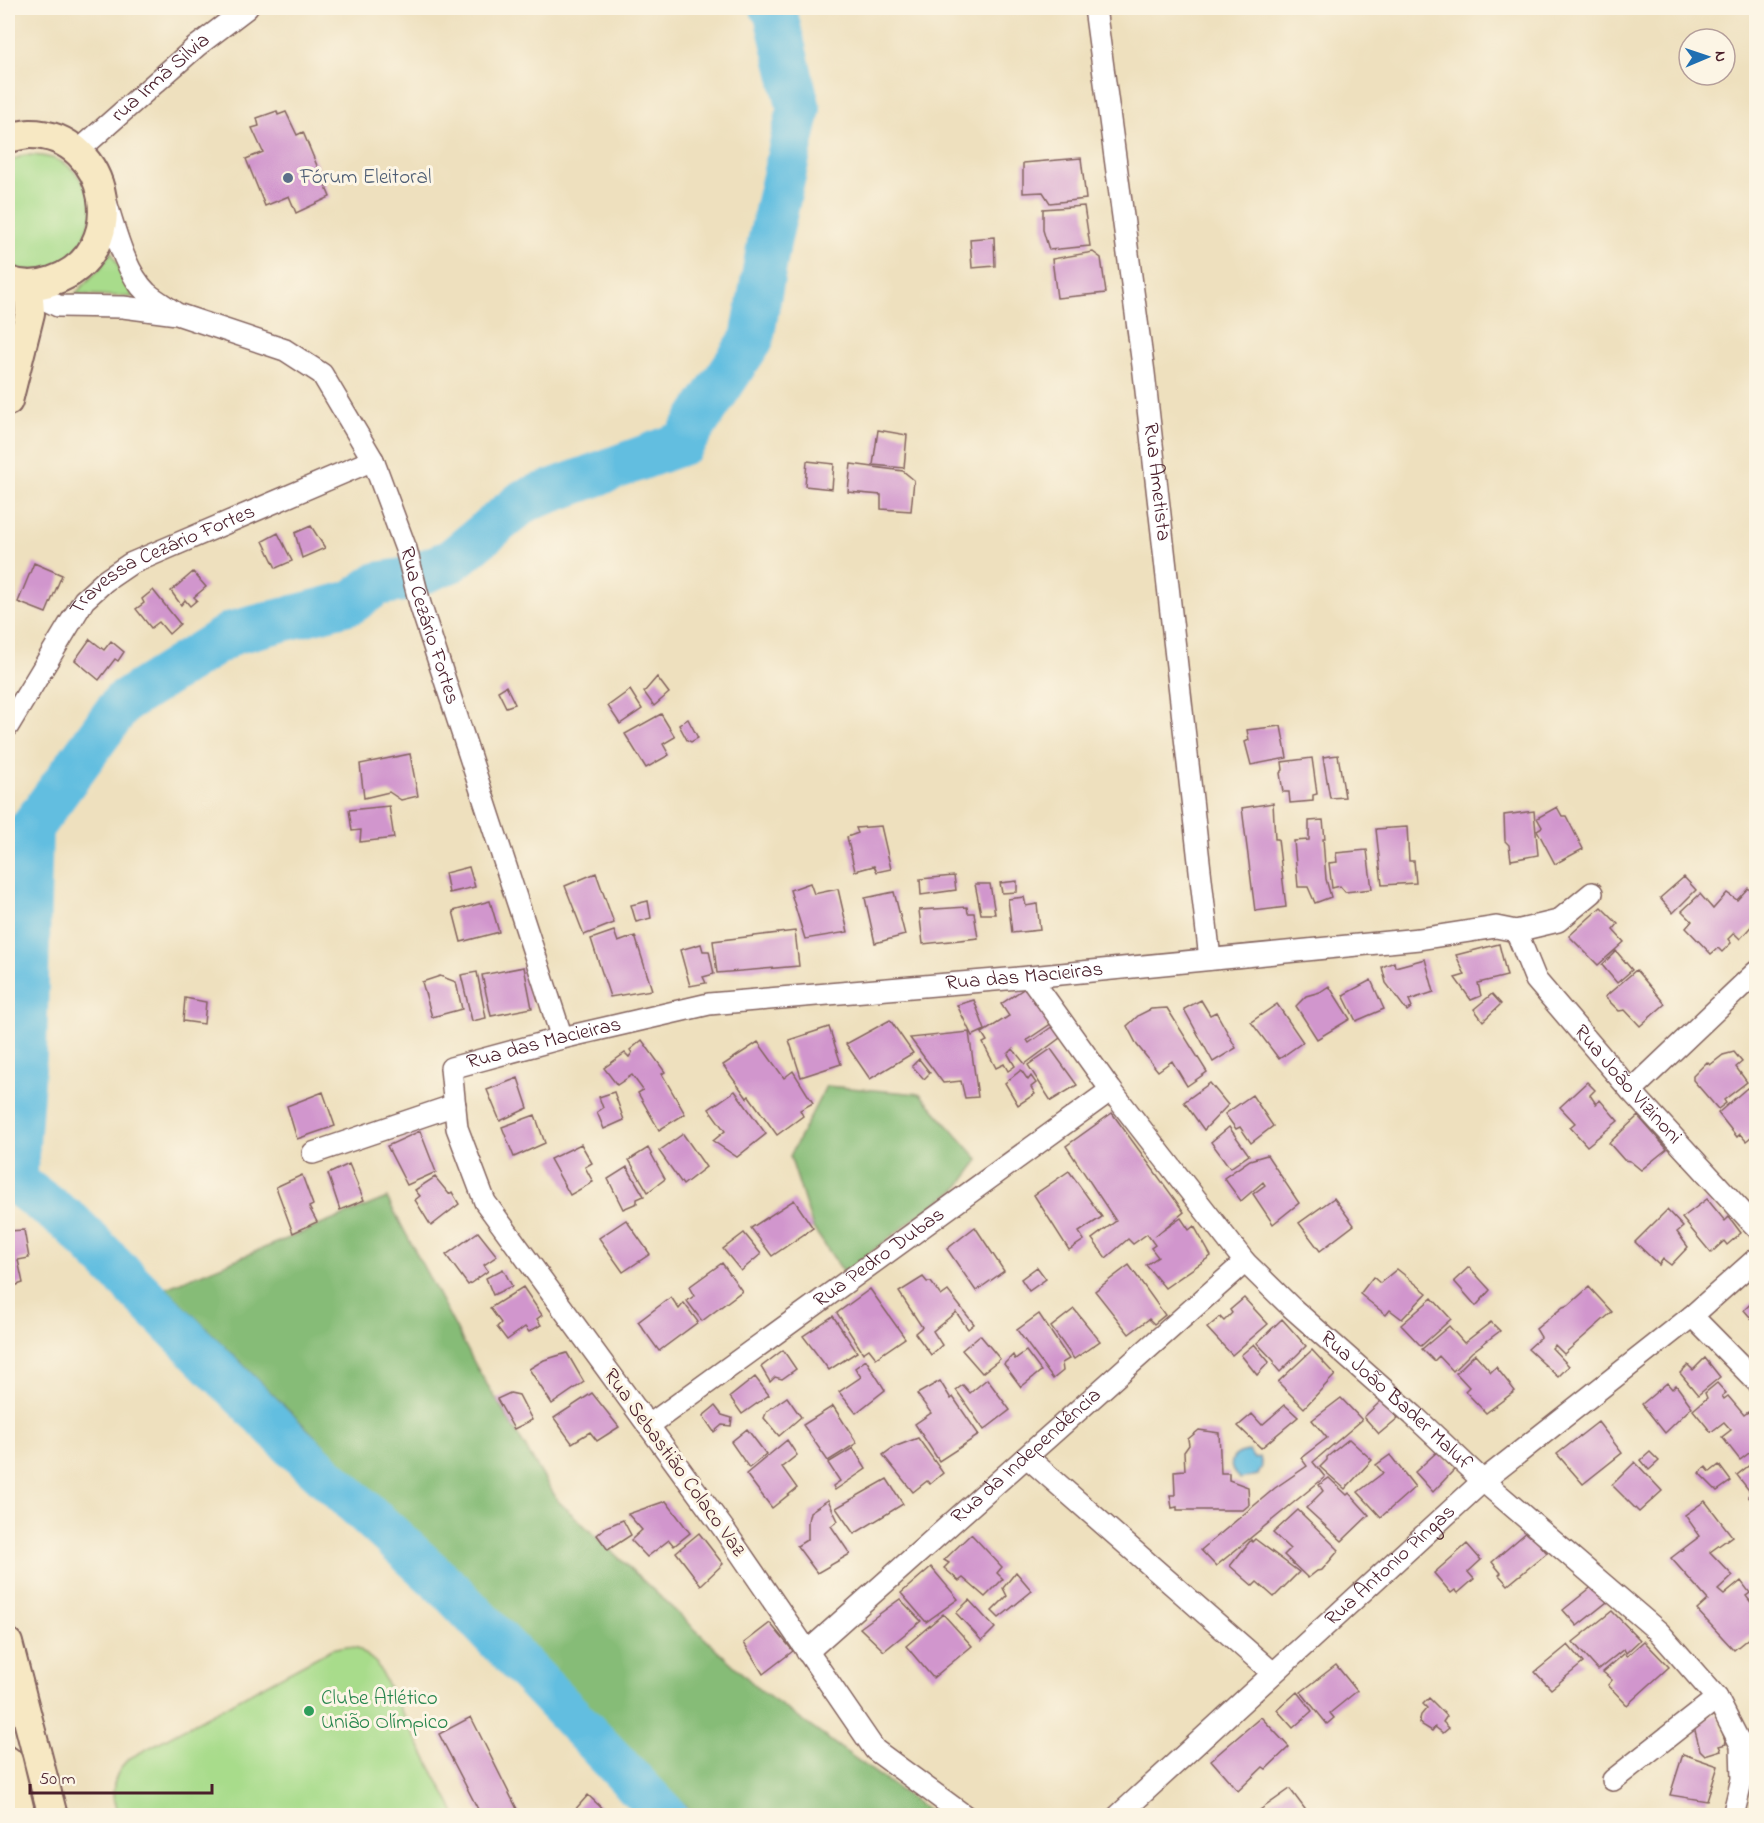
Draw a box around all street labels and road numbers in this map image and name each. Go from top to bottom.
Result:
street label: rua Irmã Silvia [105,26,217,130]
street label: Rua Ametista [1135,421,1178,543]
street label: Travessa Cezário Fortes [63,497,260,621]
street label: Rua Cezário Fortes [391,544,467,709]
street label: Rua das Macieiras [944,955,1105,999]
street label: Rua das Macieiras [464,1010,624,1078]
street label: Rua João Vizinoni [1566,1019,1688,1152]
street label: Rua Pedro Dubas [808,1200,951,1316]
street label: Rua João Bader Maluf [1313,1324,1478,1478]
street label: Rua Sebastião Colaco Vaz [595,1363,753,1563]
street label: Rua da Independência [945,1381,1108,1532]
street label: Rua Antonio Pingas [1318,1498,1463,1634]

